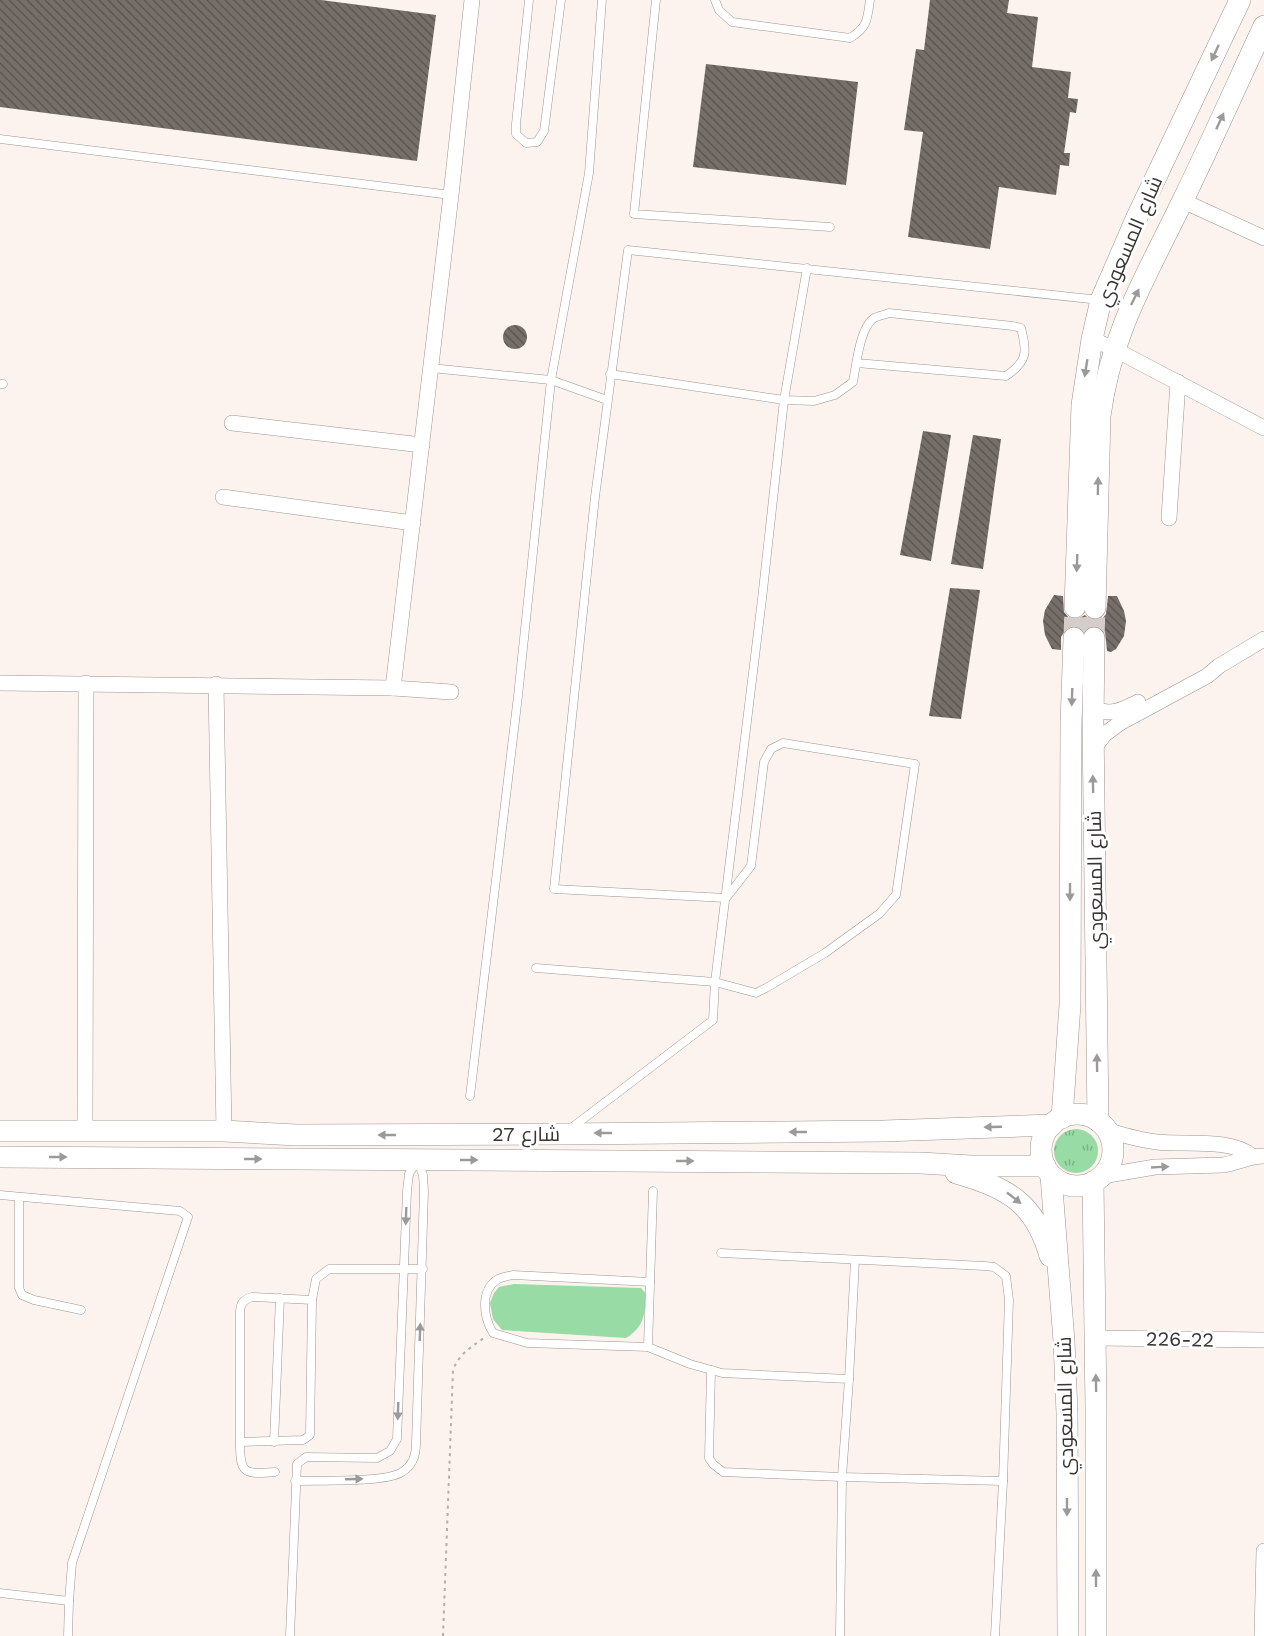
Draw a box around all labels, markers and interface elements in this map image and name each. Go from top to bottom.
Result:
one-way arrow [1211,44,1220,61]
one-way arrow [1215,113,1224,130]
street label: شارع المسعودي [1091,172,1171,311]
one-way arrow [1130,288,1140,305]
one-way arrow [1082,359,1091,378]
one-way arrow [1093,477,1103,496]
one-way arrow [1072,553,1081,572]
one-way arrow [1067,687,1077,706]
one-way arrow [1089,774,1098,793]
street label: شارع المسعودي [1082,810,1112,950]
one-way arrow [1065,882,1075,901]
one-way arrow [1092,1053,1102,1072]
street label: شارع 27 [492,1122,560,1148]
one-way arrow [984,1122,1003,1131]
one-way arrow [789,1127,808,1137]
one-way arrow [594,1129,613,1138]
one-way arrow [378,1130,397,1140]
one-way arrow [49,1152,68,1162]
one-way arrow [244,1154,263,1164]
one-way arrow [460,1155,479,1165]
one-way arrow [676,1156,695,1166]
one-way arrow [1150,1162,1169,1171]
one-way arrow [1006,1192,1022,1205]
one-way arrow [401,1206,410,1225]
one-way arrow [416,1323,425,1342]
street label: 226-22 [1146,1326,1214,1352]
street label: شارع المسعودي [1052,1336,1082,1476]
one-way arrow [1091,1373,1101,1392]
one-way arrow [394,1401,403,1420]
one-way arrow [344,1474,363,1484]
one-way arrow [1062,1497,1072,1516]
one-way arrow [1091,1568,1101,1587]

